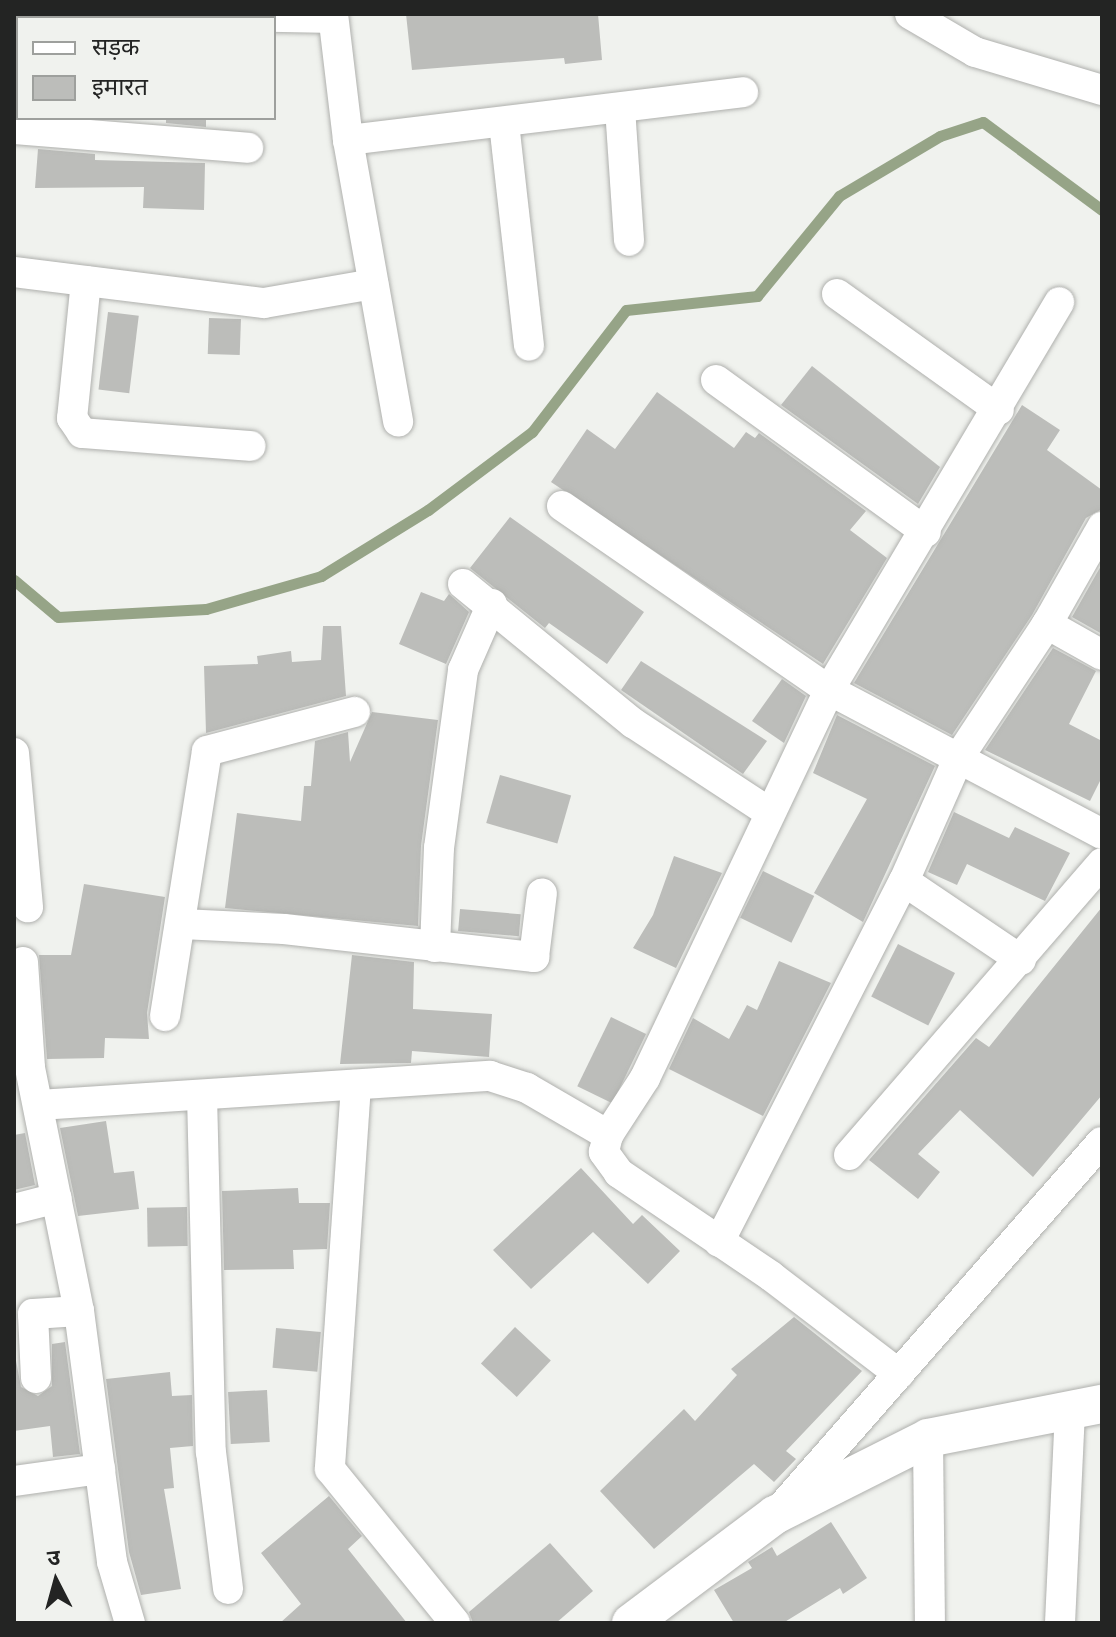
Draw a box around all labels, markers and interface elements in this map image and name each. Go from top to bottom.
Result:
legend [16,16,276,120]
text: सड़क [92,31,140,62]
text: इमारत [92,71,148,102]
north arrow [16,1541,96,1621]
text: उ [46,1543,61,1572]

